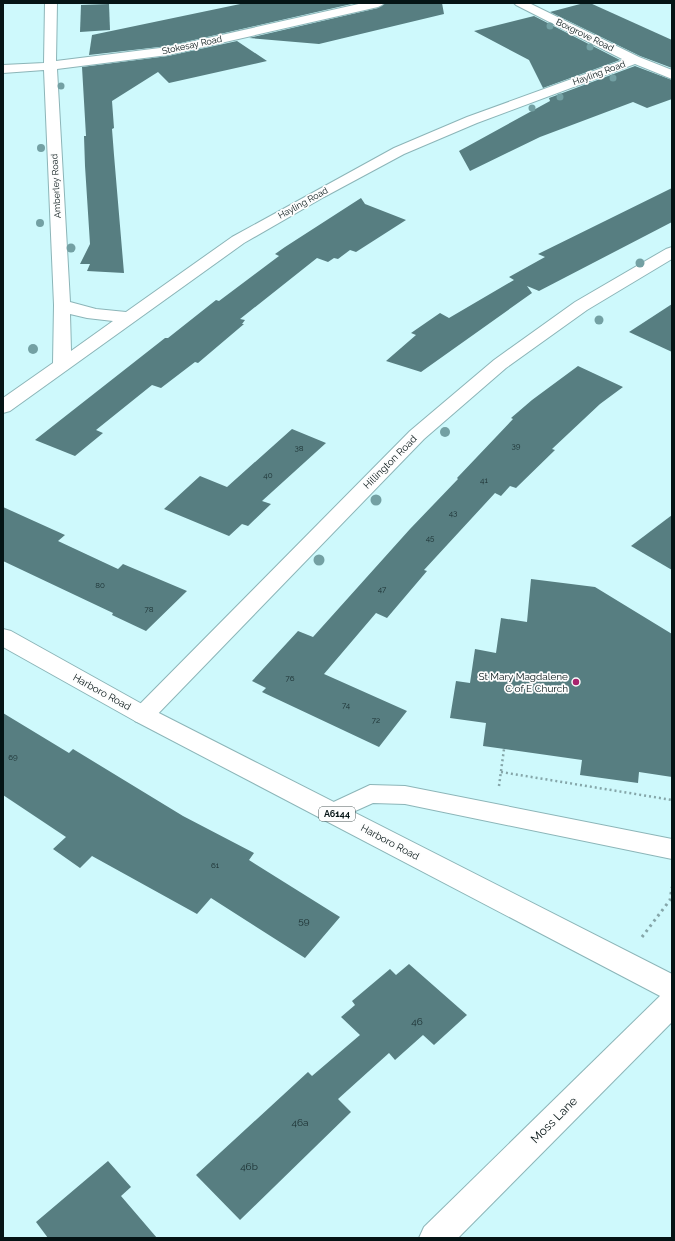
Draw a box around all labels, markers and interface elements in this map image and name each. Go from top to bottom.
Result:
street label: Boxgrove Road [554,17,616,53]
street label: Stokesay Road [161,34,223,56]
street label: Hayling Road [571,59,627,87]
street label: Amberley Road [49,153,63,218]
street label: Hayling Road [276,185,330,221]
street label: Hillington Road [361,433,419,491]
house number: 39 [512,441,521,451]
house number: 38 [294,443,304,453]
house number: 40 [263,470,273,480]
house number: 41 [480,475,488,485]
house number: 43 [449,508,457,518]
house number: 45 [426,533,435,543]
house number: 80 [95,580,105,590]
house number: 47 [378,584,387,594]
house number: 78 [144,604,154,614]
place label: St Mary Magdalene C of E Church [478,671,568,694]
street label: Harboro Road [71,672,133,712]
house number: 76 [285,673,295,683]
marker: St Mary Magdalene C of E Church [571,677,581,687]
house number: 74 [342,700,351,710]
house number: 72 [372,715,380,725]
house number: 69 [8,752,18,762]
road number: A6144 [319,807,355,821]
street label: Harboro Road [359,822,421,862]
house number: 61 [211,860,220,870]
house number: 59 [298,915,310,926]
house number: 46 [411,1016,423,1027]
street label: Moss Lane [528,1094,580,1146]
house number: 46a [292,1117,308,1128]
house number: 46b [240,1161,258,1172]

